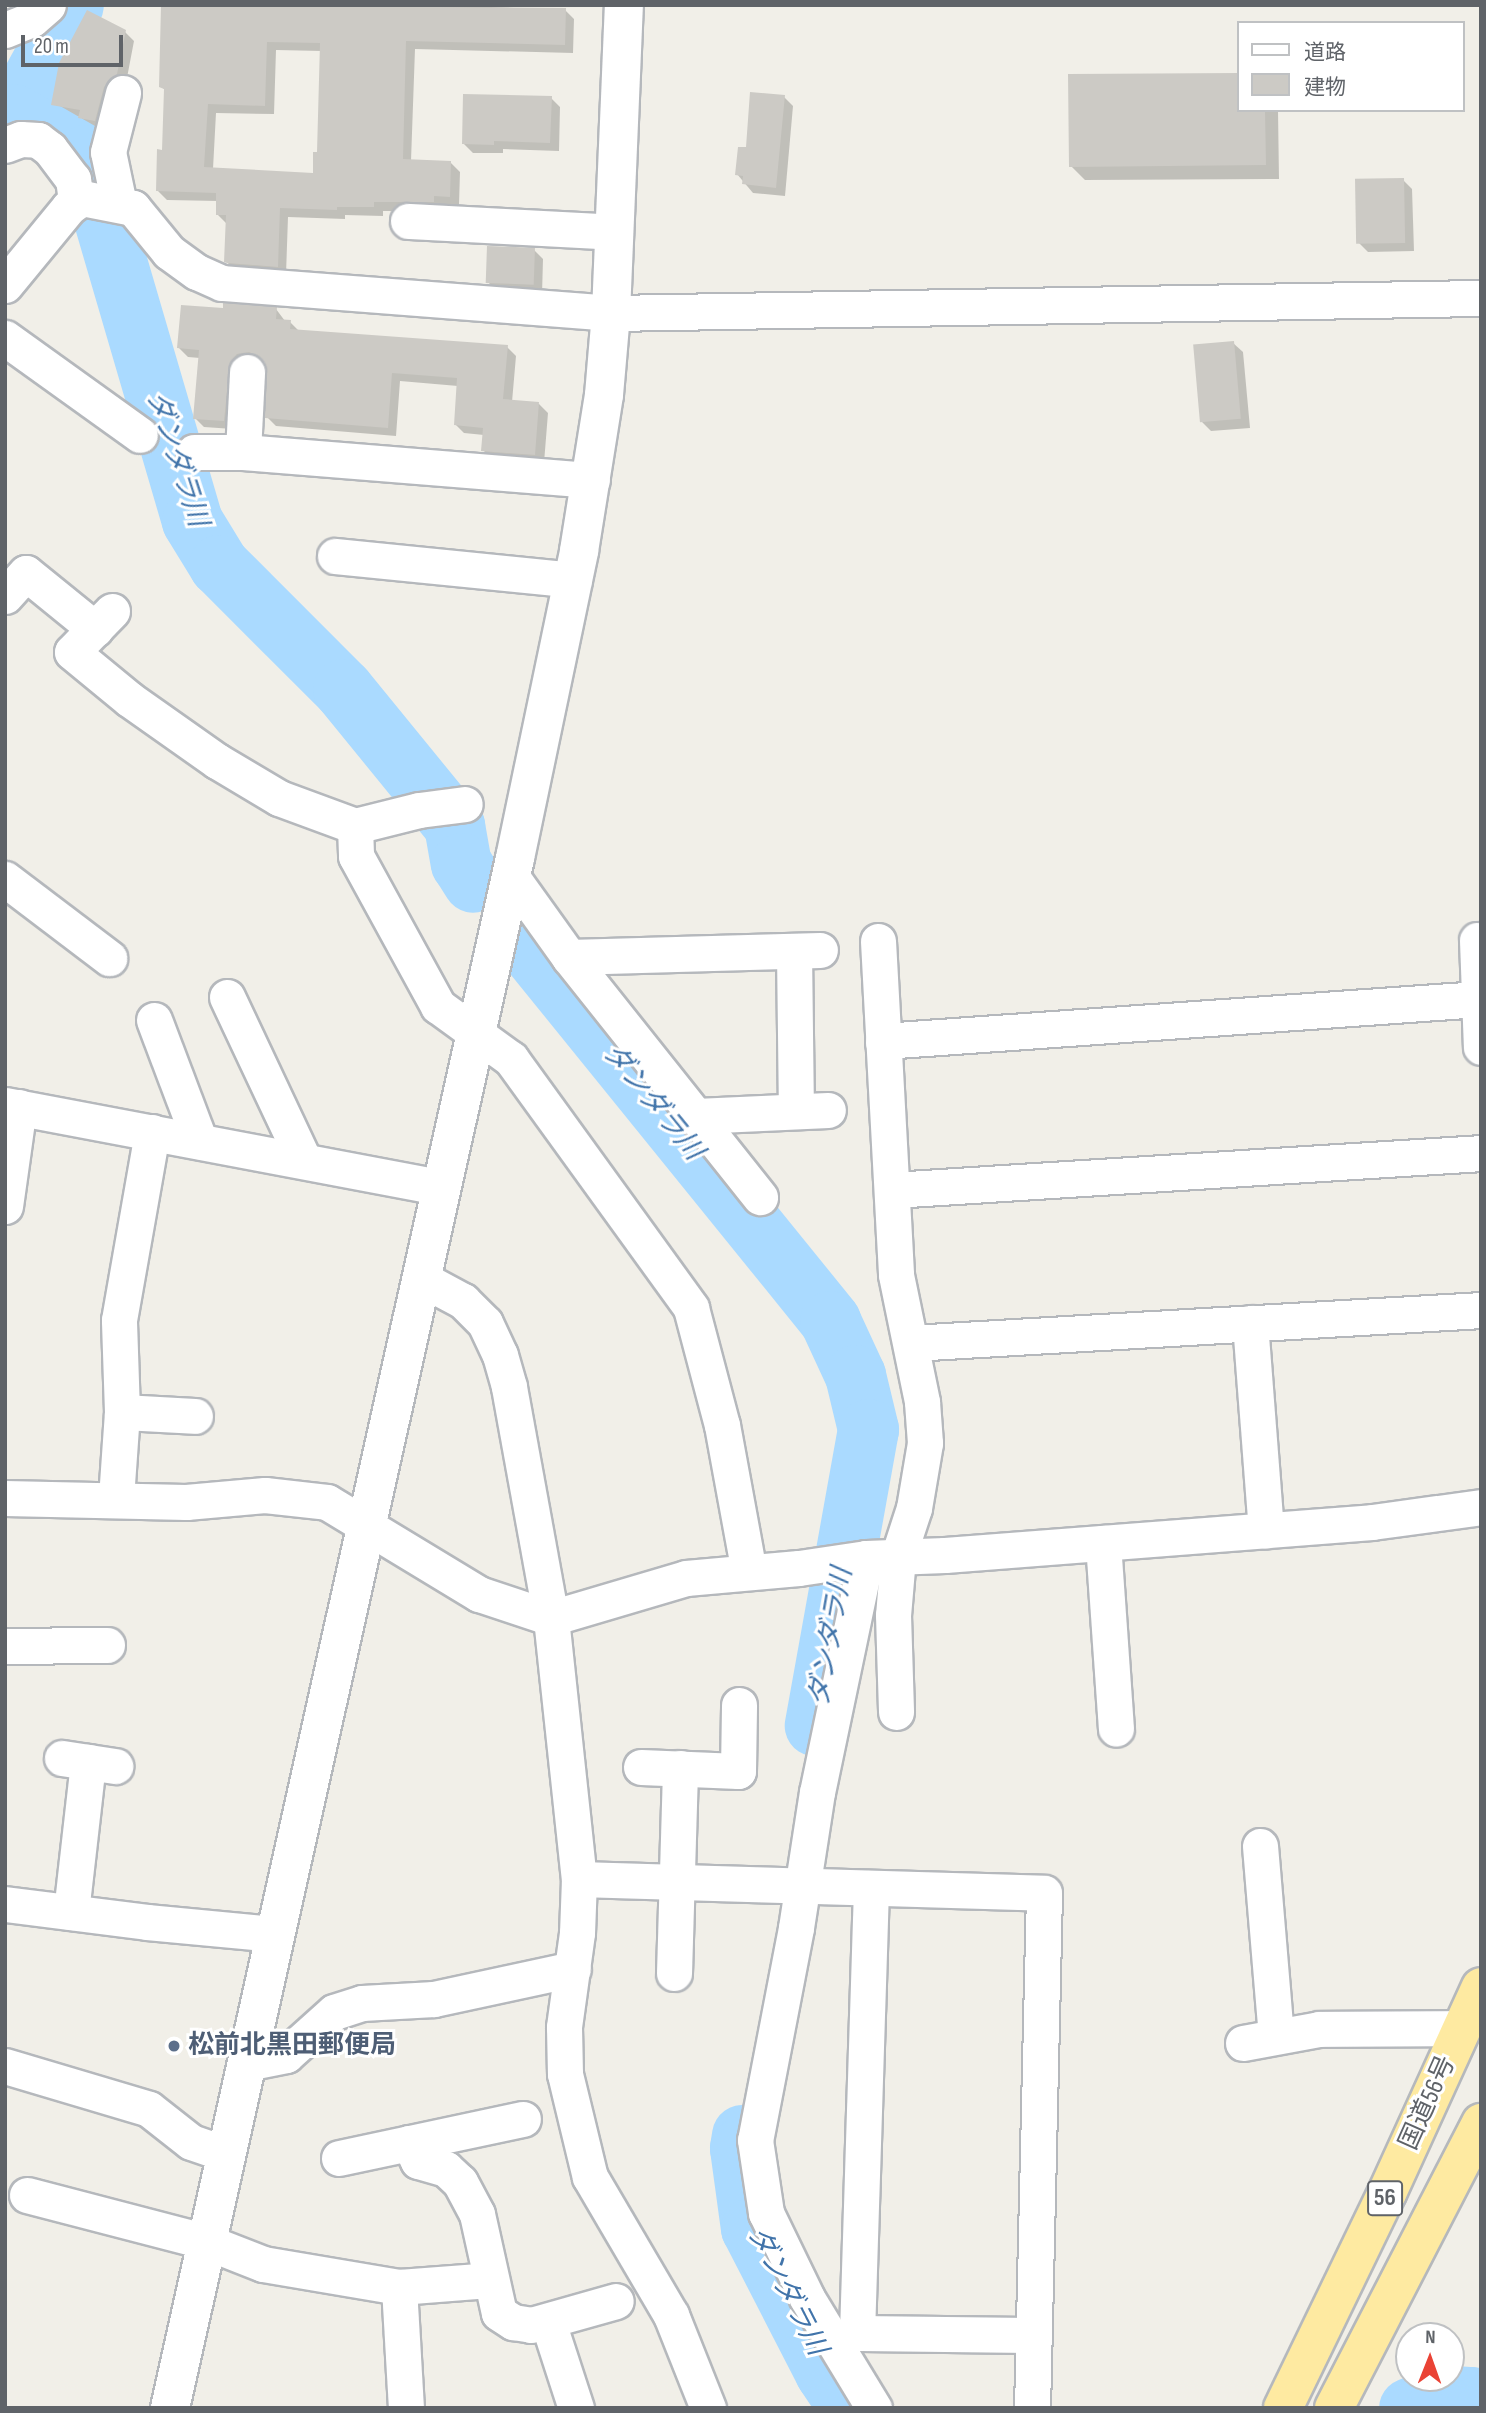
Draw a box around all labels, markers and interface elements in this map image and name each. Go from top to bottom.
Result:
scale bar [24,21,126,65]
legend [1238,21,1465,112]
text: 20 m [34,34,69,59]
text: 道路 [1304,40,1346,65]
text: 建物 [1304,75,1346,100]
water label: ダンダラ川 [139,387,215,531]
water label: ダンダラ川 [596,1037,710,1167]
water label: ダンダラ川 [802,1565,860,1709]
place label: 松前北黒田郵便局 [188,2030,396,2062]
marker: 松前北黒田郵便局 [166,2038,182,2054]
street label: 国道56号 [1393,2051,1463,2155]
road number: 56 [1366,2178,1404,2218]
water label: ダンダラ川 [740,2221,834,2361]
north arrow [1395,2322,1465,2392]
text: N [1425,2326,1436,2349]

